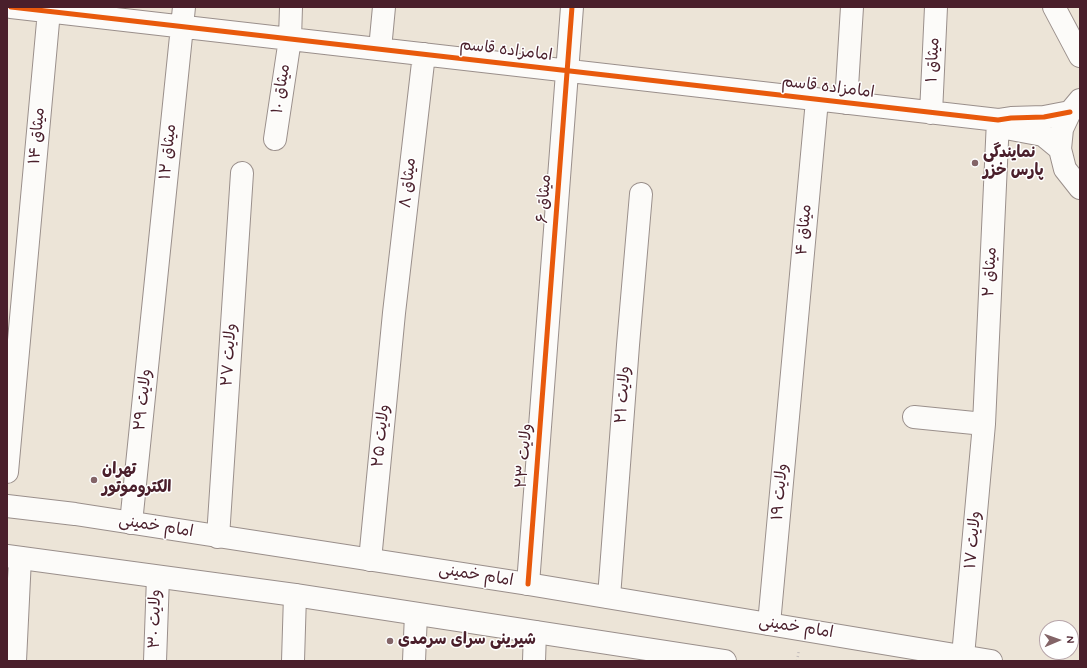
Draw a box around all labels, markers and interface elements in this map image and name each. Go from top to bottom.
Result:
street label: امامزاده قاسم [458,36,554,66]
street label: میثاق ۱ [923,37,945,83]
street label: میثاق ۱۰ [269,63,295,115]
street label: امامزاده قاسم [780,73,876,103]
street label: میثاق ۱۴ [26,107,50,165]
street label: میثاق ۱۲ [157,123,181,181]
place label: نمایندگی پارس خزر [983,144,1044,182]
street label: میثاق ۸ [397,157,421,209]
marker: نمایندگی پارس خزر [970,158,980,168]
street label: میثاق ۶ [534,174,556,224]
street label: میثاق ۴ [793,204,817,256]
street label: میثاق ۲ [980,246,1002,298]
street label: ولایت ۲۷ [218,323,242,387]
street label: ولایت ۲۱ [612,366,636,424]
street label: ولایت ۲۹ [131,368,157,432]
street label: ولایت ۲۵ [369,404,395,468]
street label: ولایت ۲۳ [513,423,537,489]
place label: تهران الکتروموتور [102,461,171,499]
street label: ولایت ۱۹ [769,463,793,521]
marker: تهران الکتروموتور [89,475,99,485]
street label: ولایت ۱۷ [962,510,986,570]
street label: امام خمینی [117,512,195,542]
street label: امام خمینی [437,561,515,591]
street label: ولایت ۳۰ [146,589,166,649]
street label: امام خمینی [757,613,835,643]
north arrow [1039,620,1079,660]
place label: شیرینی سرای سرمدی [398,631,536,651]
marker: شیرینی سرای سرمدی [385,636,395,646]
text: N [1063,636,1077,644]

